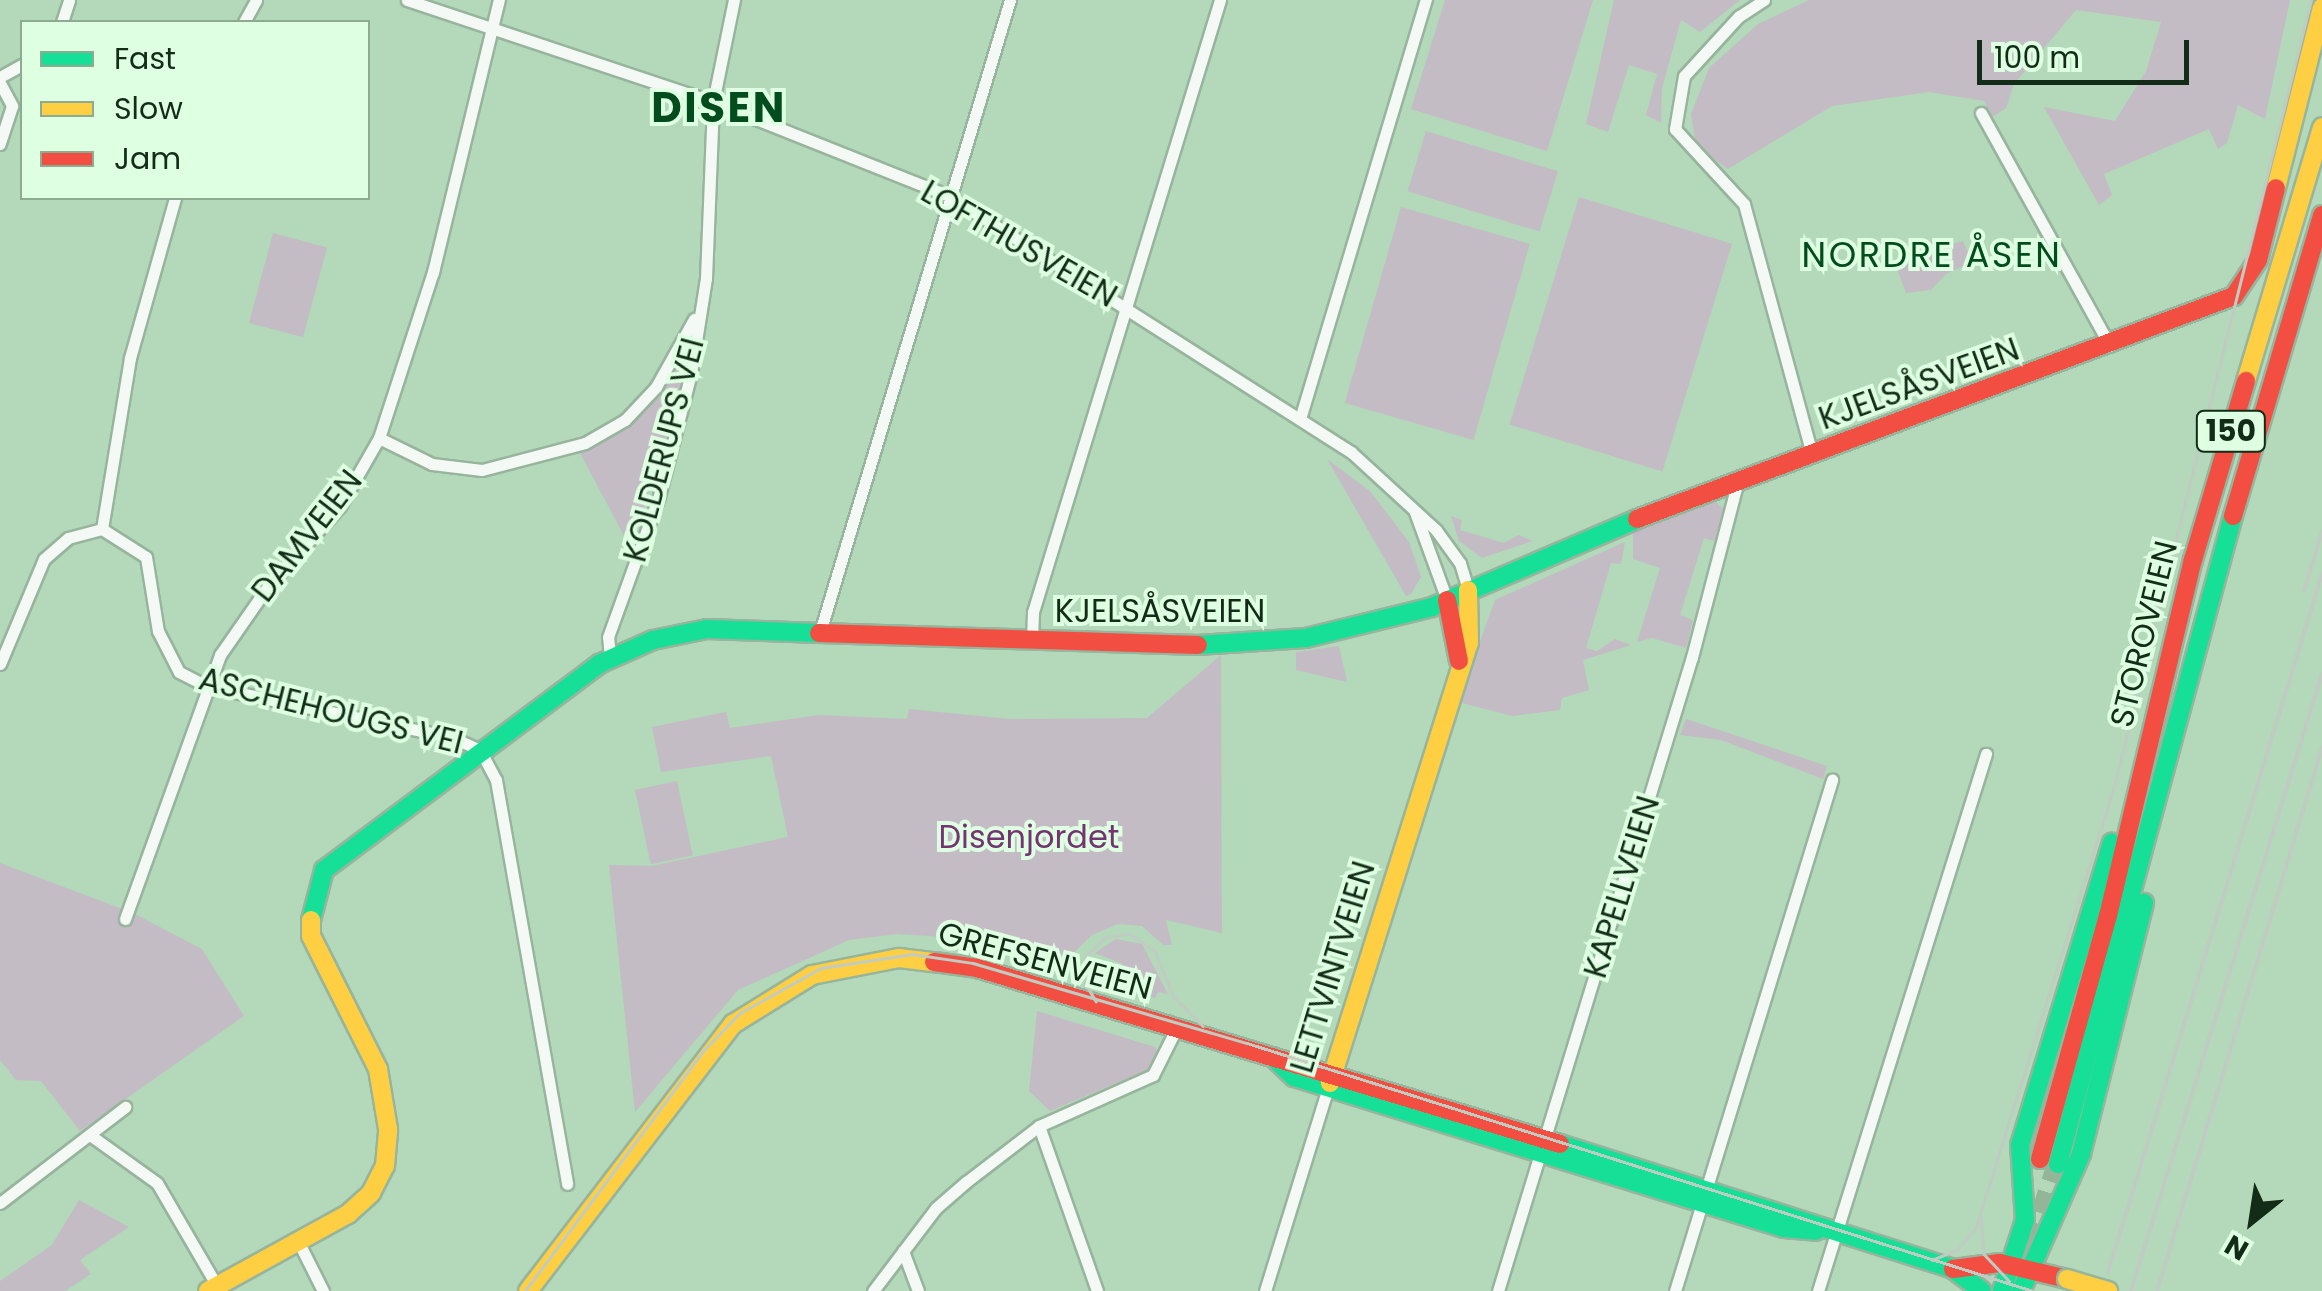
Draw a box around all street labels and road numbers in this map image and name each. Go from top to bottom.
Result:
street label: LOFTHUSVEIEN [914,172,1124,316]
street label: KJELSÅSVEIEN [1814,330,2024,438]
street label: KOLDERUPS VEI [616,334,712,566]
road number: 150 [2194,406,2268,456]
street label: DAMVEIEN [244,462,370,610]
street label: STOROVEIEN [2102,537,2186,731]
street label: KJELSÅSVEIEN [1055,592,1265,630]
street label: ASCHEHOUGS VEI [195,660,467,762]
street label: KAPELLVEIEN [1576,791,1668,983]
street label: LETTVINTVEIEN [1283,857,1383,1077]
street label: GREFSENVEIEN [934,914,1156,1008]

